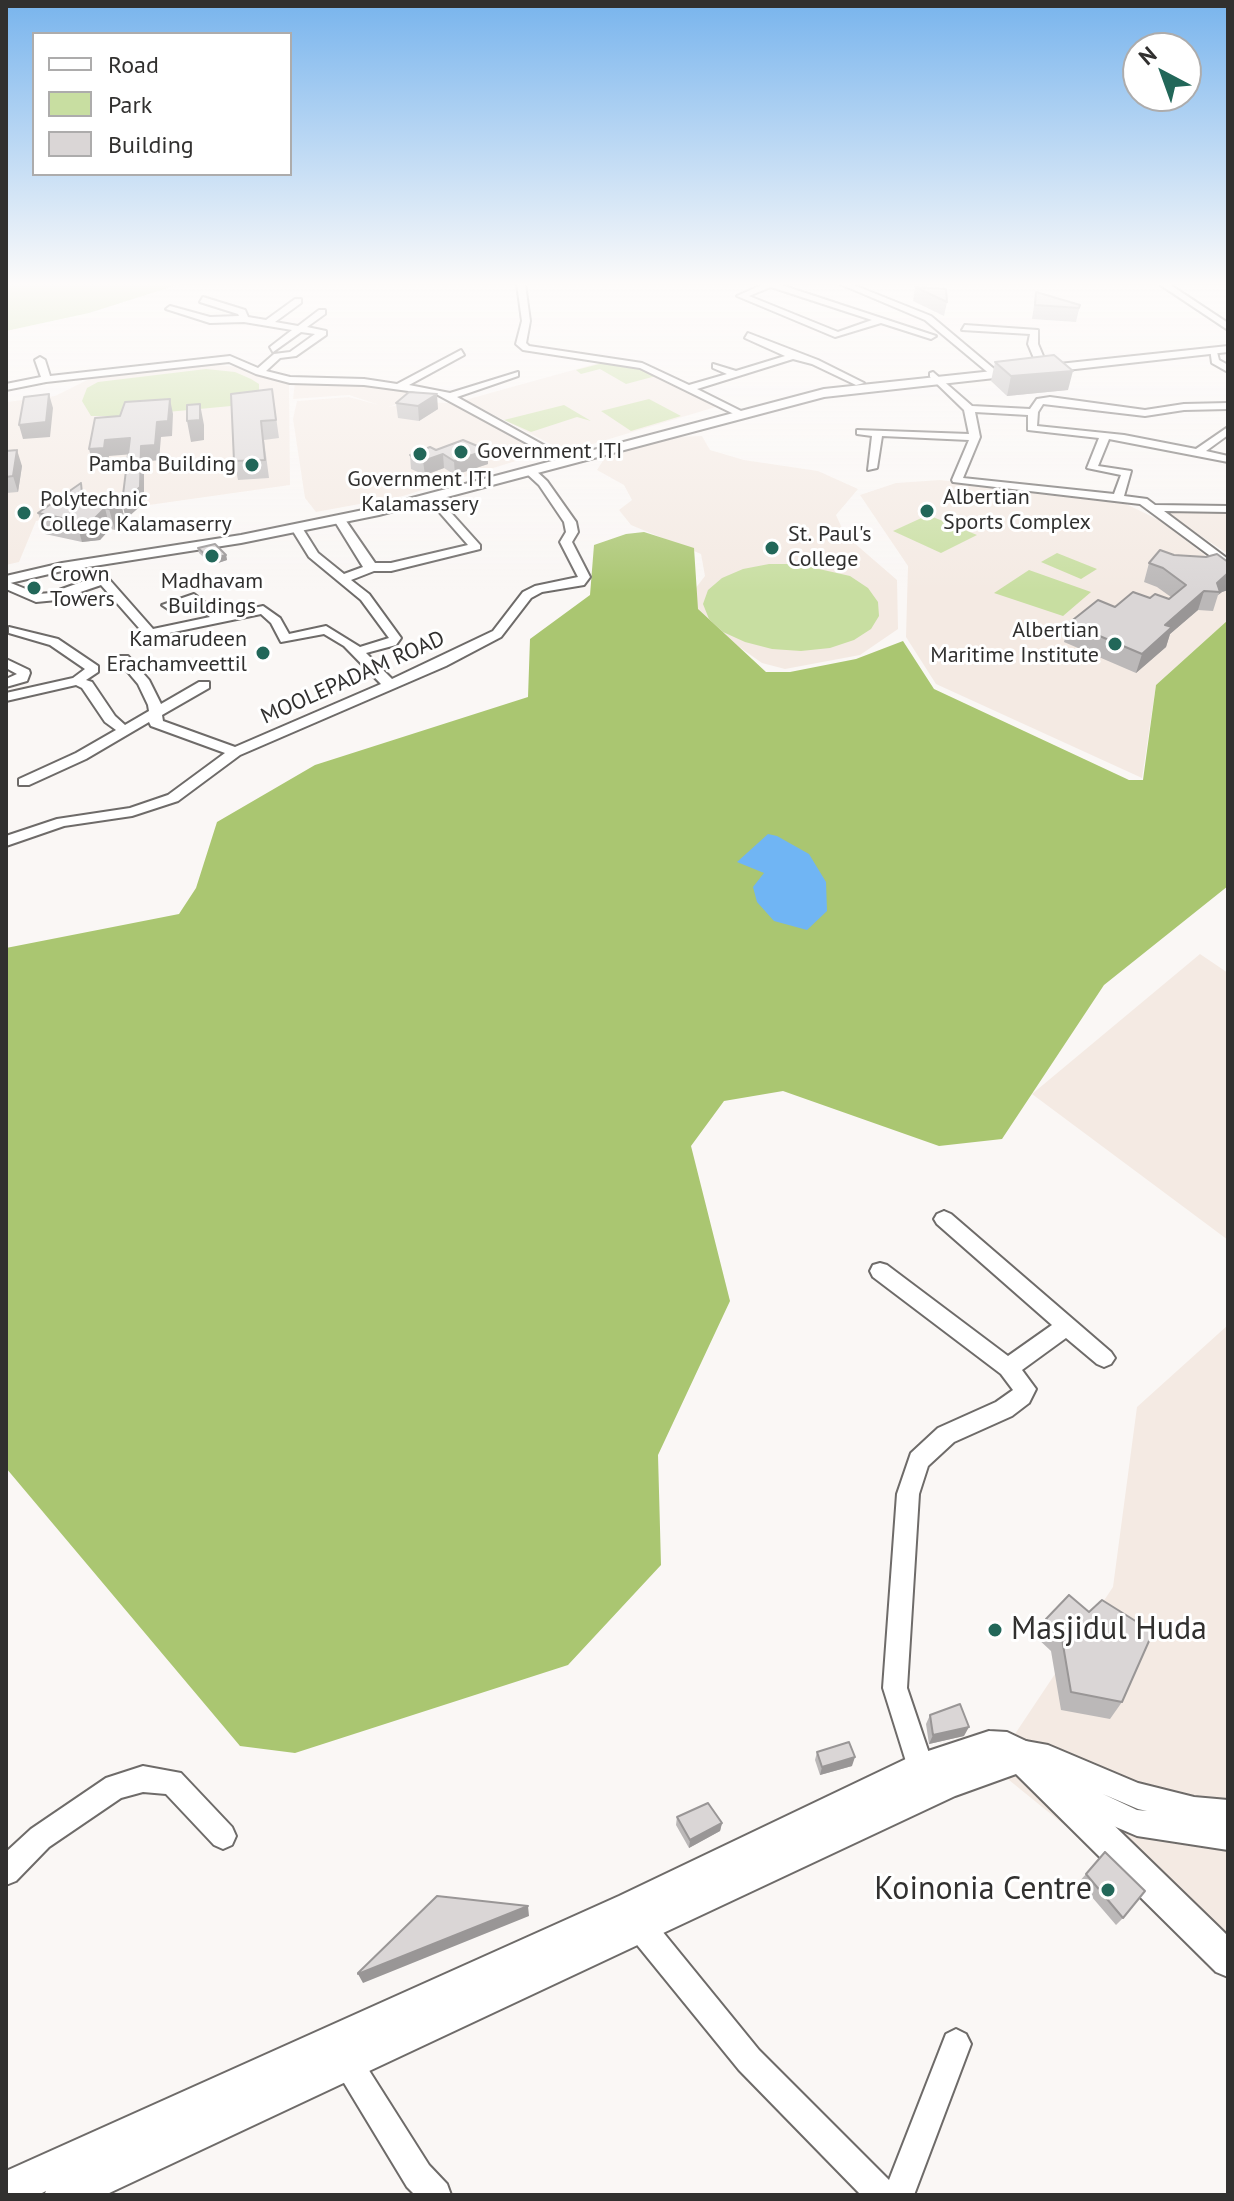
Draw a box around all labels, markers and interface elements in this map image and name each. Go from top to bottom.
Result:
legend [32,32,292,176]
north arrow [1122,32,1202,112]
text: N [1133,40,1162,71]
text: Road [108,49,159,80]
text: Park [108,89,152,120]
text: Building [108,129,194,160]
place label: Government ITI [477,439,622,465]
marker: Government ITI [452,443,470,461]
marker: Government ITI Kalamassery [411,445,429,463]
place label: Pamba Building [88,452,236,478]
marker: Pamba Building [243,456,261,474]
place label: Government ITI Kalamassery [347,467,493,518]
place label: Albertian Sports Complex [943,485,1091,536]
place label: Polytechnic College Kalamaserry [40,487,232,538]
marker: Albertian Sports Complex [918,502,936,520]
marker: Polytechnic College Kalamaserry [15,504,33,522]
place label: St. Paul's College [788,522,871,574]
marker: St. Paul's College [763,539,781,557]
marker: Madhavam Buildings [203,547,221,565]
place label: Crown Towers [50,562,115,614]
place label: Madhavam Buildings [161,569,263,620]
marker: Crown Towers [25,579,43,597]
place label: Albertian Maritime Institute [930,618,1099,670]
street label: MOOLEPADAM ROAD [257,626,449,730]
place label: Kamarudeen Erachamveettil [106,627,247,678]
marker: Albertian Maritime Institute [1106,635,1124,653]
marker: Kamarudeen Erachamveettil [254,644,272,662]
place label: Masjidul Huda [1011,1611,1207,1649]
marker: Masjidul Huda [986,1621,1004,1639]
place label: Koinonia Centre [874,1871,1092,1909]
marker: Koinonia Centre [1099,1881,1117,1899]

